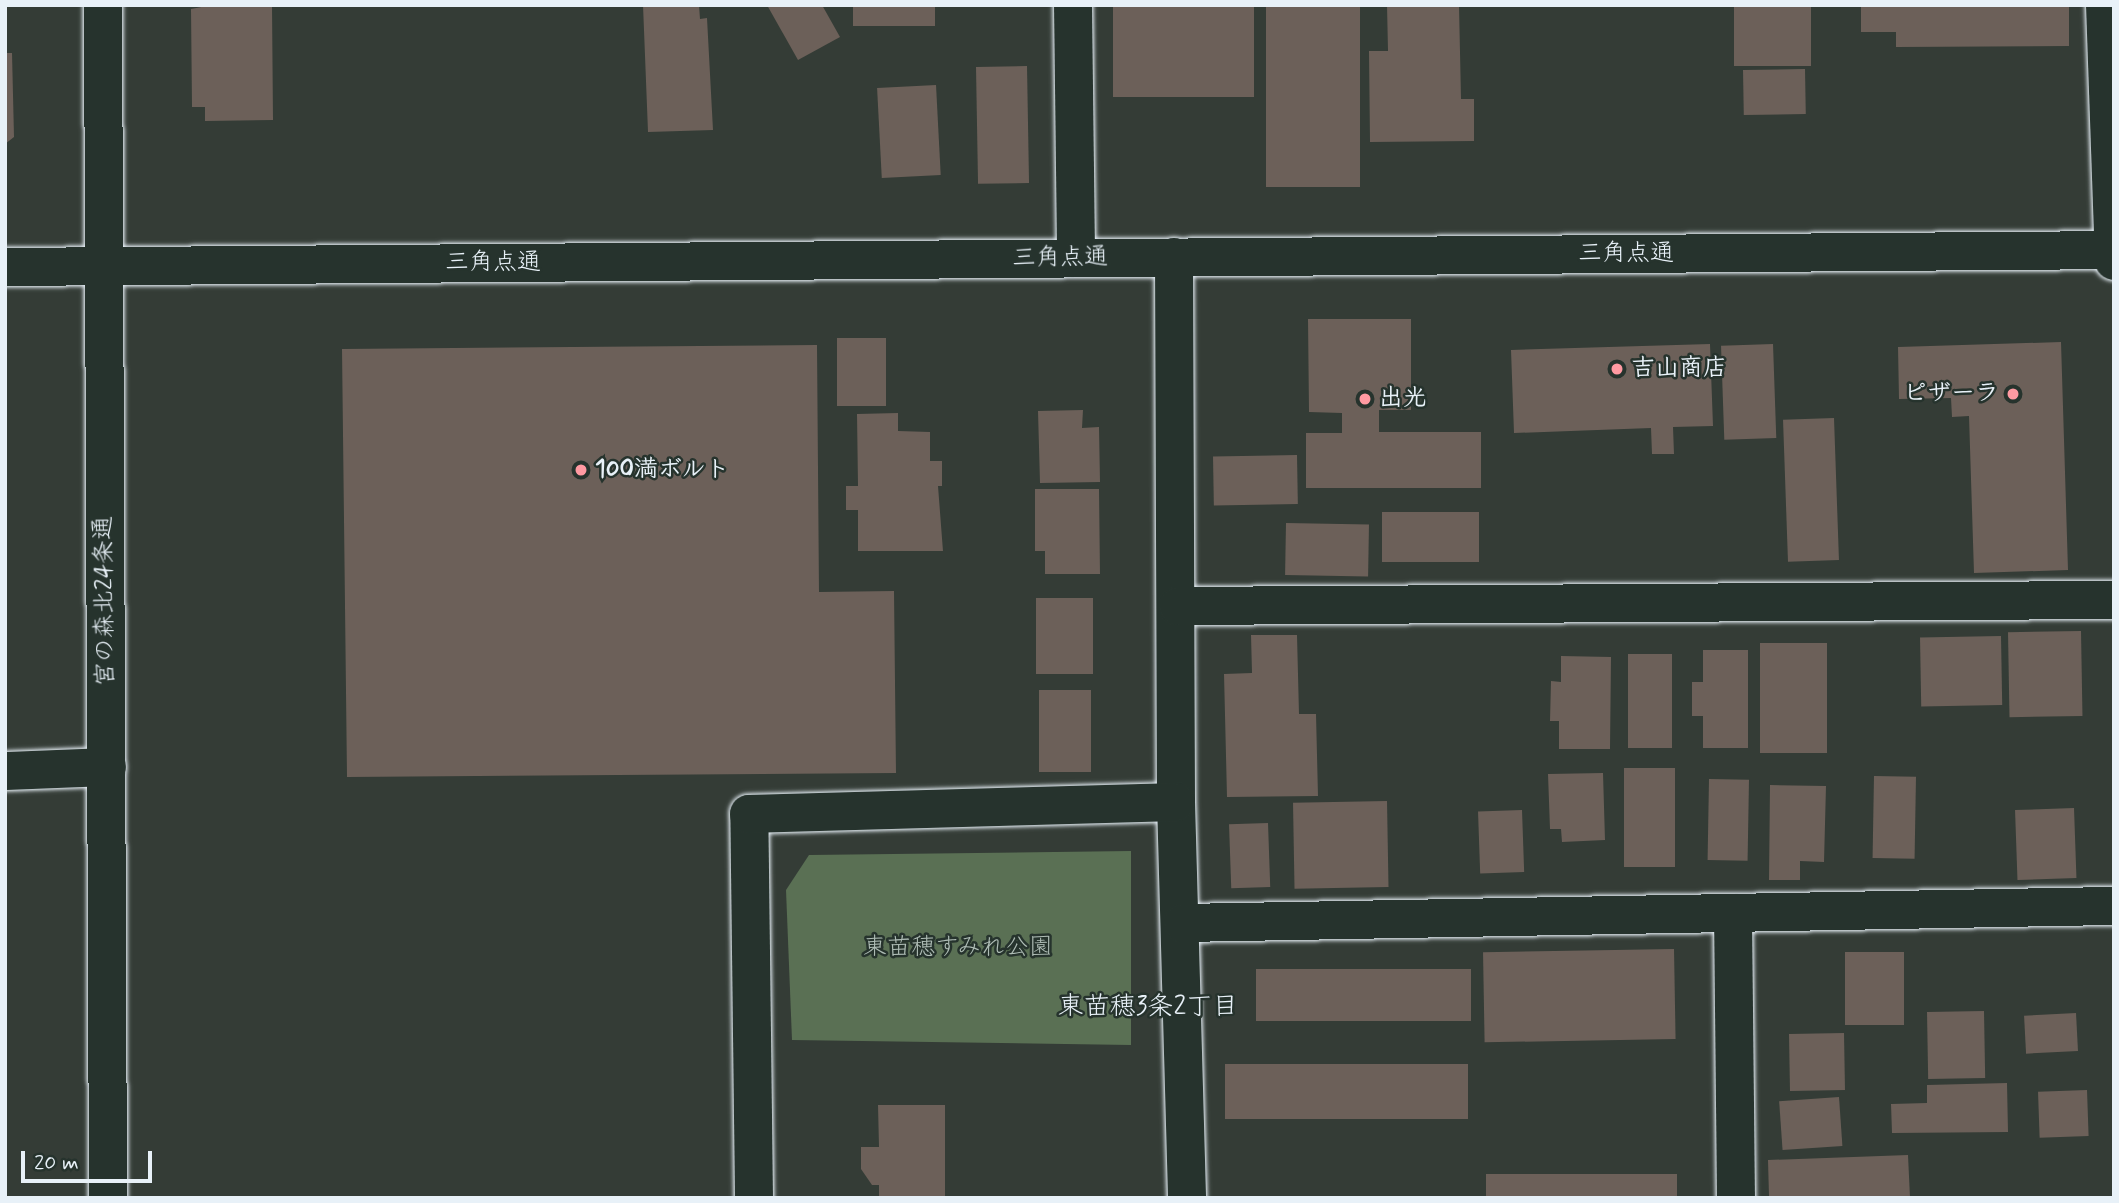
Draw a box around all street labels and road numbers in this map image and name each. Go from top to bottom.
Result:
street label: 三角点通 [1578,240,1674,268]
street label: 三角点通 [1012,243,1108,273]
street label: 三角点通 [445,249,541,277]
street label: 宮の森北24条通 [89,516,121,686]

